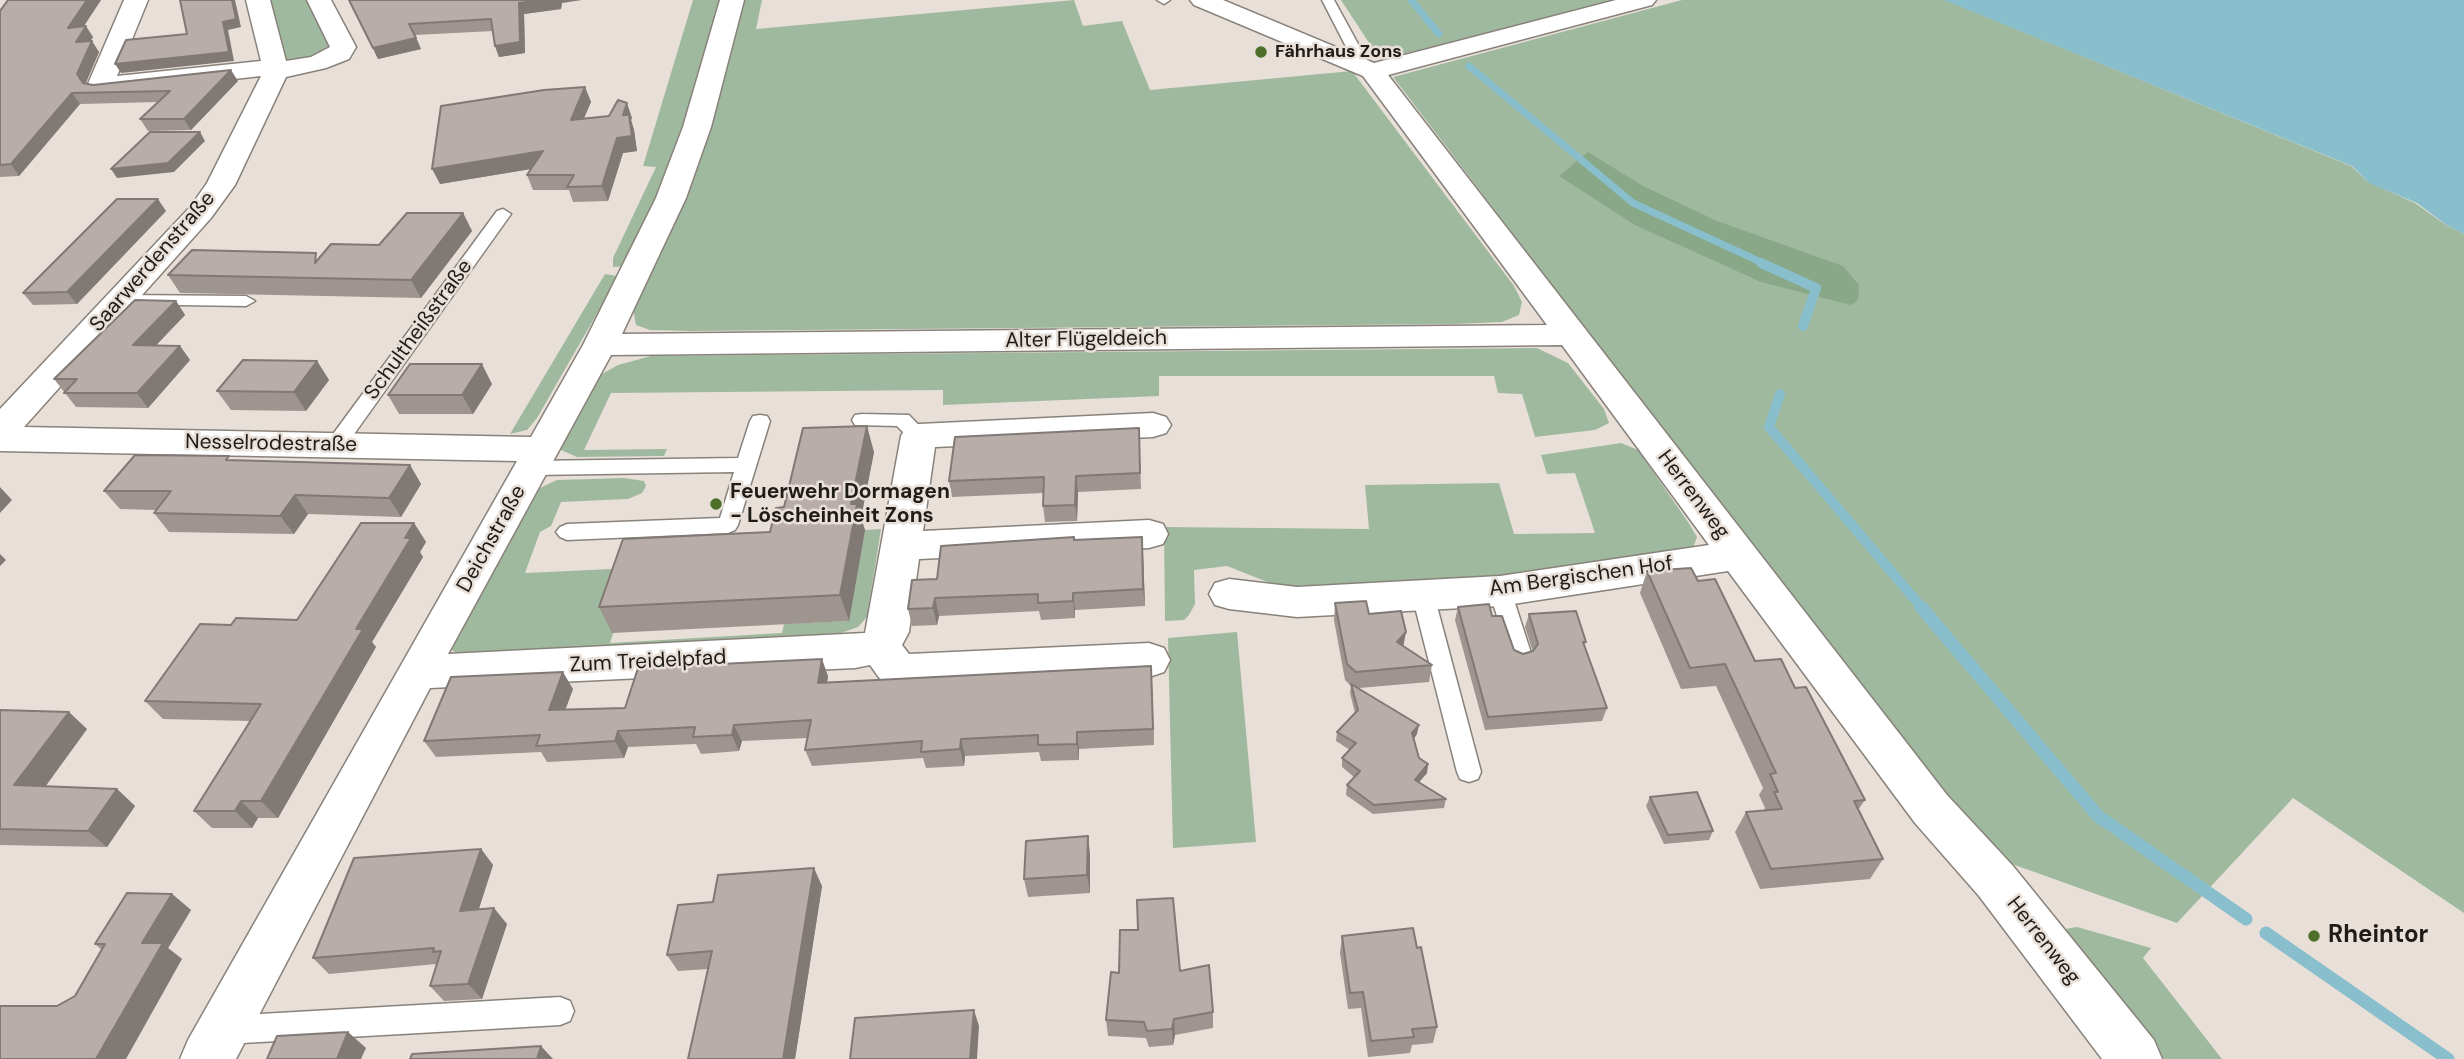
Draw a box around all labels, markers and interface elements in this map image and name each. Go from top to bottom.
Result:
place label: Fährhaus Zons [1275,41,1402,63]
marker: Fährhaus Zons [1253,44,1269,60]
street label: Saarwerdenstraße [85,187,221,337]
street label: Schultheißstraße [360,255,478,405]
street label: Alter Flügeldeich [1005,326,1167,354]
street label: Nesselrodestraße [185,430,357,458]
street label: Herrenweg [1651,446,1735,544]
place label: Feuerwehr Dormagen - Löscheinheit Zons [730,479,950,529]
street label: Deichstraße [452,481,532,597]
marker: Feuerwehr Dormagen - Löscheinheit Zons [708,496,724,512]
street label: Am Bergischen Hof [1488,552,1674,602]
street label: Zum Treidelpfad [569,645,727,679]
street label: Herrenweg [2001,892,2085,990]
place label: Rheintor [2328,922,2428,950]
marker: Rheintor [2306,928,2322,944]

